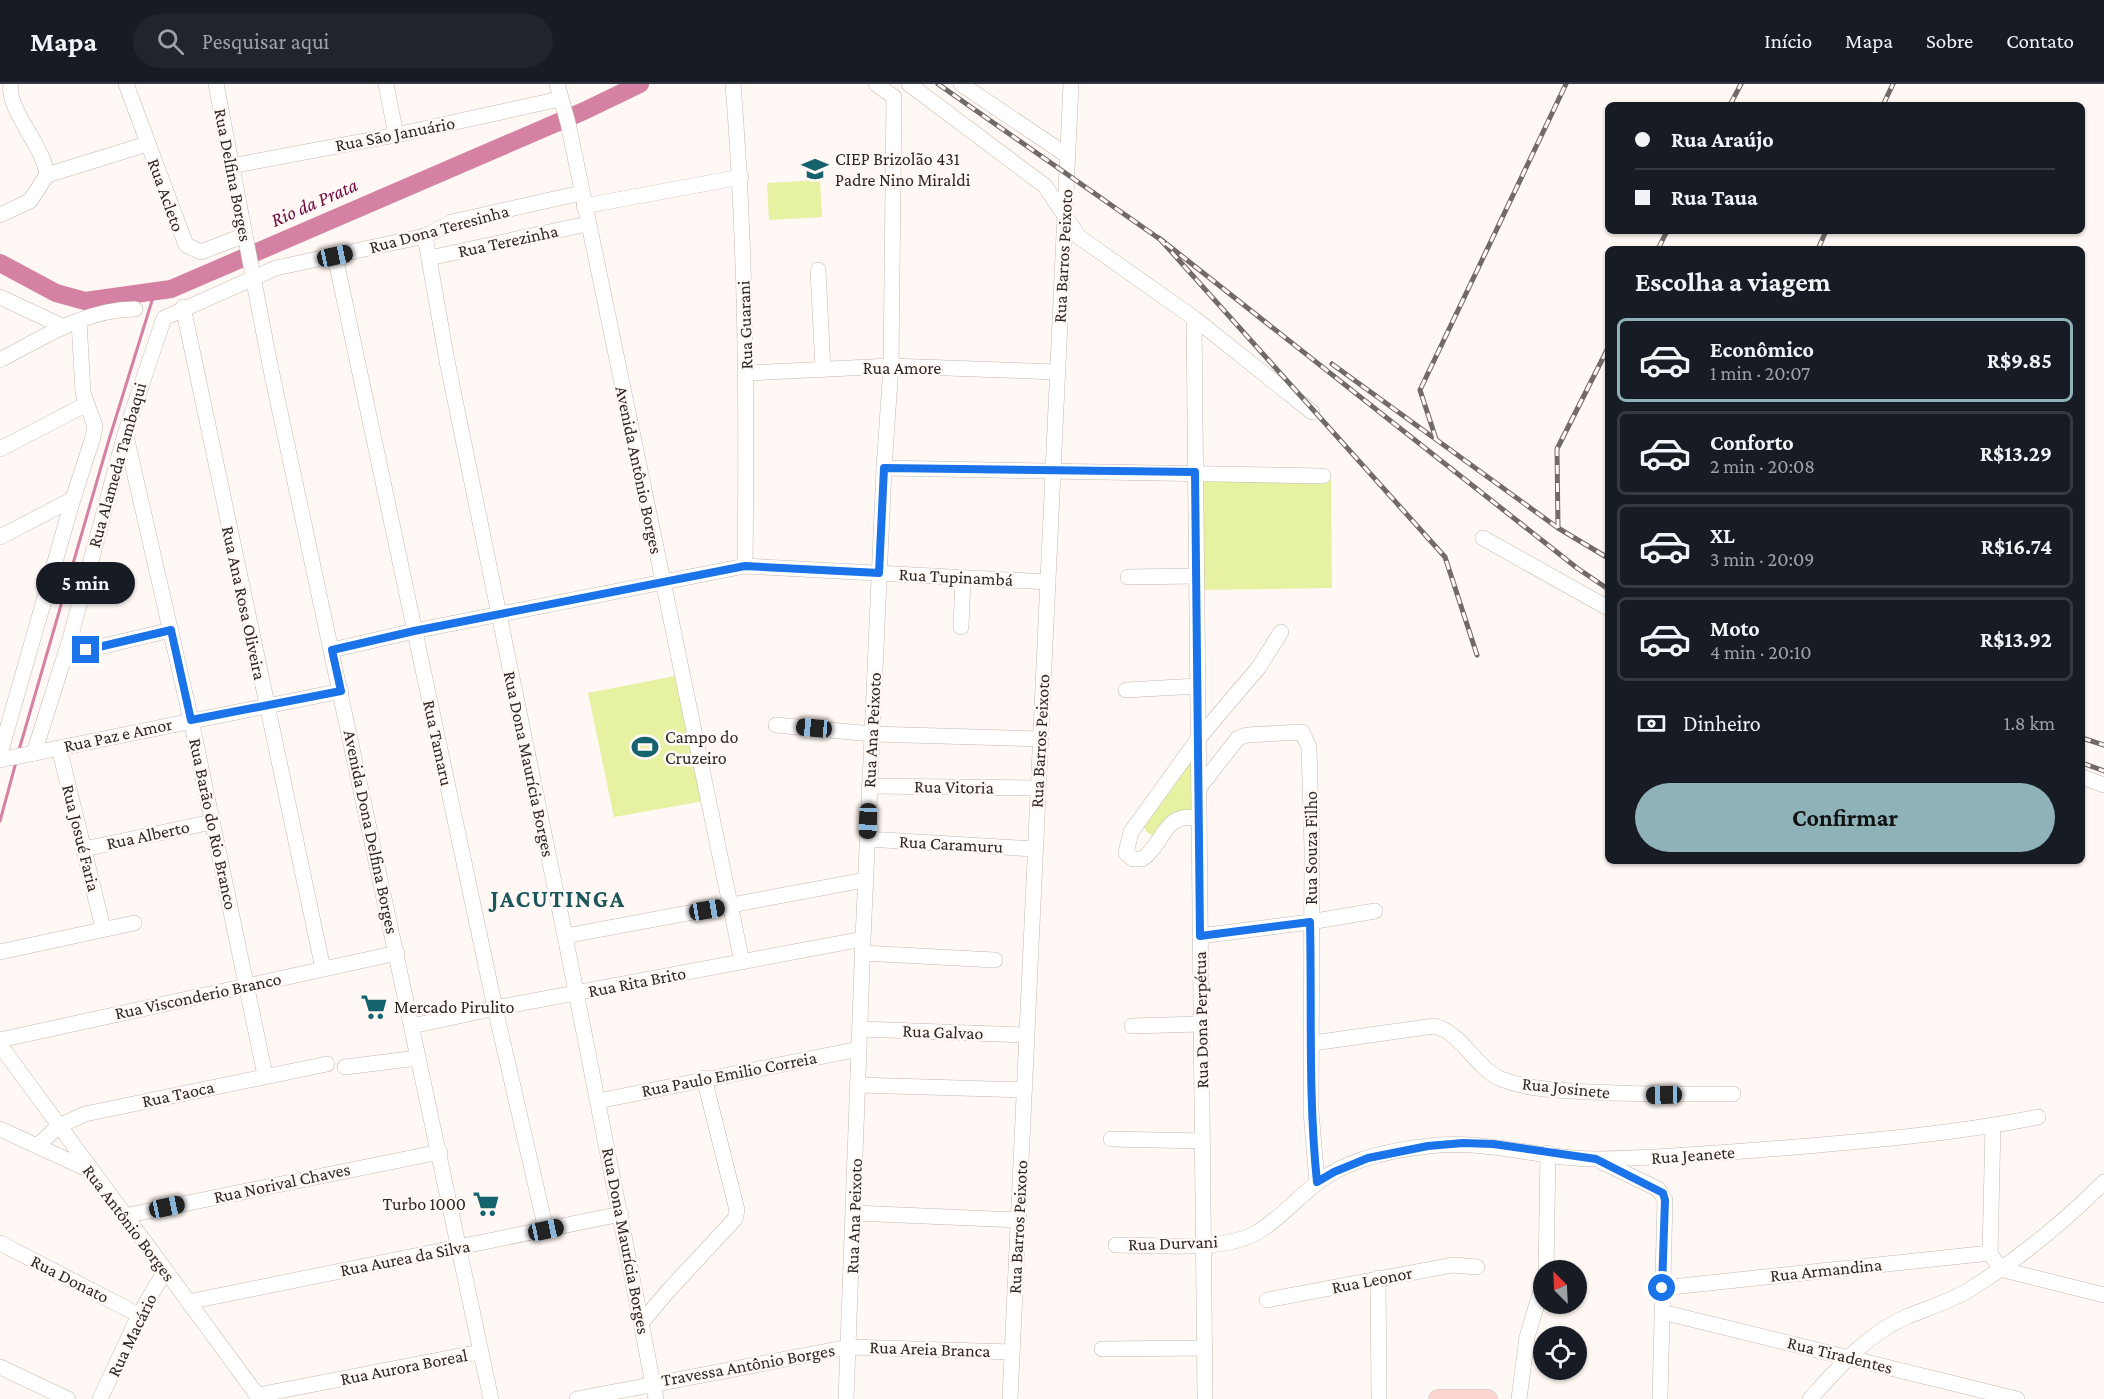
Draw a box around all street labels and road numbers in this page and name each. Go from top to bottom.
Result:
street label: Rua Delfina Borges [210,107,256,243]
street label: Rua Sāo Januário [334,113,457,155]
street label: Rua Acleto [144,156,188,234]
street label: Rua Barros Peixoto [1050,188,1076,323]
street label: Rua Dona Teresinha [367,201,511,257]
street label: Rua Terezinha [456,221,560,261]
street label: Rua Guarani [733,280,757,370]
street label: Rua Amore [863,358,941,378]
street label: Rua Alameda Tambaqui [84,380,150,550]
street label: Avenida Antônio Borges [611,384,667,556]
street label: Rua Ana Rosa Oliveira [218,524,270,682]
street label: Rua Tupinambá [898,564,1014,590]
street label: Rua Dona Maurícia Borges [500,669,558,859]
street label: Rua Ana Peixoto [859,672,885,788]
street label: Rua Barros Peixoto [1027,673,1053,808]
street label: Rua Tamaru [419,698,457,788]
street label: Rua Paz e Amor [62,714,175,756]
street label: Avenida Dona Delfina Borges [340,728,402,936]
street label: Rua Barão do Rio Branco [185,736,241,912]
street label: Rua Vitoria [914,776,994,798]
street label: Rua Josué Faria [58,783,104,893]
street label: Rua Souza Filho [1301,791,1321,905]
street label: Rua Alberto [105,816,191,854]
street label: Rua Caramuru [898,831,1004,857]
street label: Rua Dona Perpétua [1190,951,1212,1089]
street label: Rua Rita Brito [587,963,688,1001]
street label: Rua Visconderio Branco [113,969,283,1023]
street label: Rua Galvao [902,1021,984,1043]
street label: Rua Paulo Emilio Correia [640,1047,818,1101]
street label: Rua Josinete [1521,1073,1611,1103]
street label: Rua Taoca [140,1077,216,1111]
street label: Rua Jeanete [1650,1142,1736,1168]
street label: Rua Dona Maurícia Borges [598,1146,654,1336]
street label: Rua Ana Peixoto [842,1158,866,1274]
street label: Rua Norival Chaves [212,1159,352,1207]
street label: Rua Barros Peixoto [1005,1159,1031,1294]
street label: Rua Antônio Borges [79,1161,179,1285]
street label: Rua Durvani [1128,1231,1219,1255]
street label: Rua Aurea da Silva [338,1236,472,1280]
street label: Rua Donato [28,1251,112,1307]
street label: Rua Armandina [1769,1254,1883,1286]
street label: Rua Leonor [1330,1262,1415,1298]
street label: Rua Macário [103,1290,161,1380]
street label: Rua Tiradentes [1785,1332,1895,1378]
street label: Rua Areia Branca [869,1337,991,1361]
street label: Travessa Antônio Borges [660,1340,836,1390]
street label: Rua Aurora Boreal [339,1345,470,1389]

